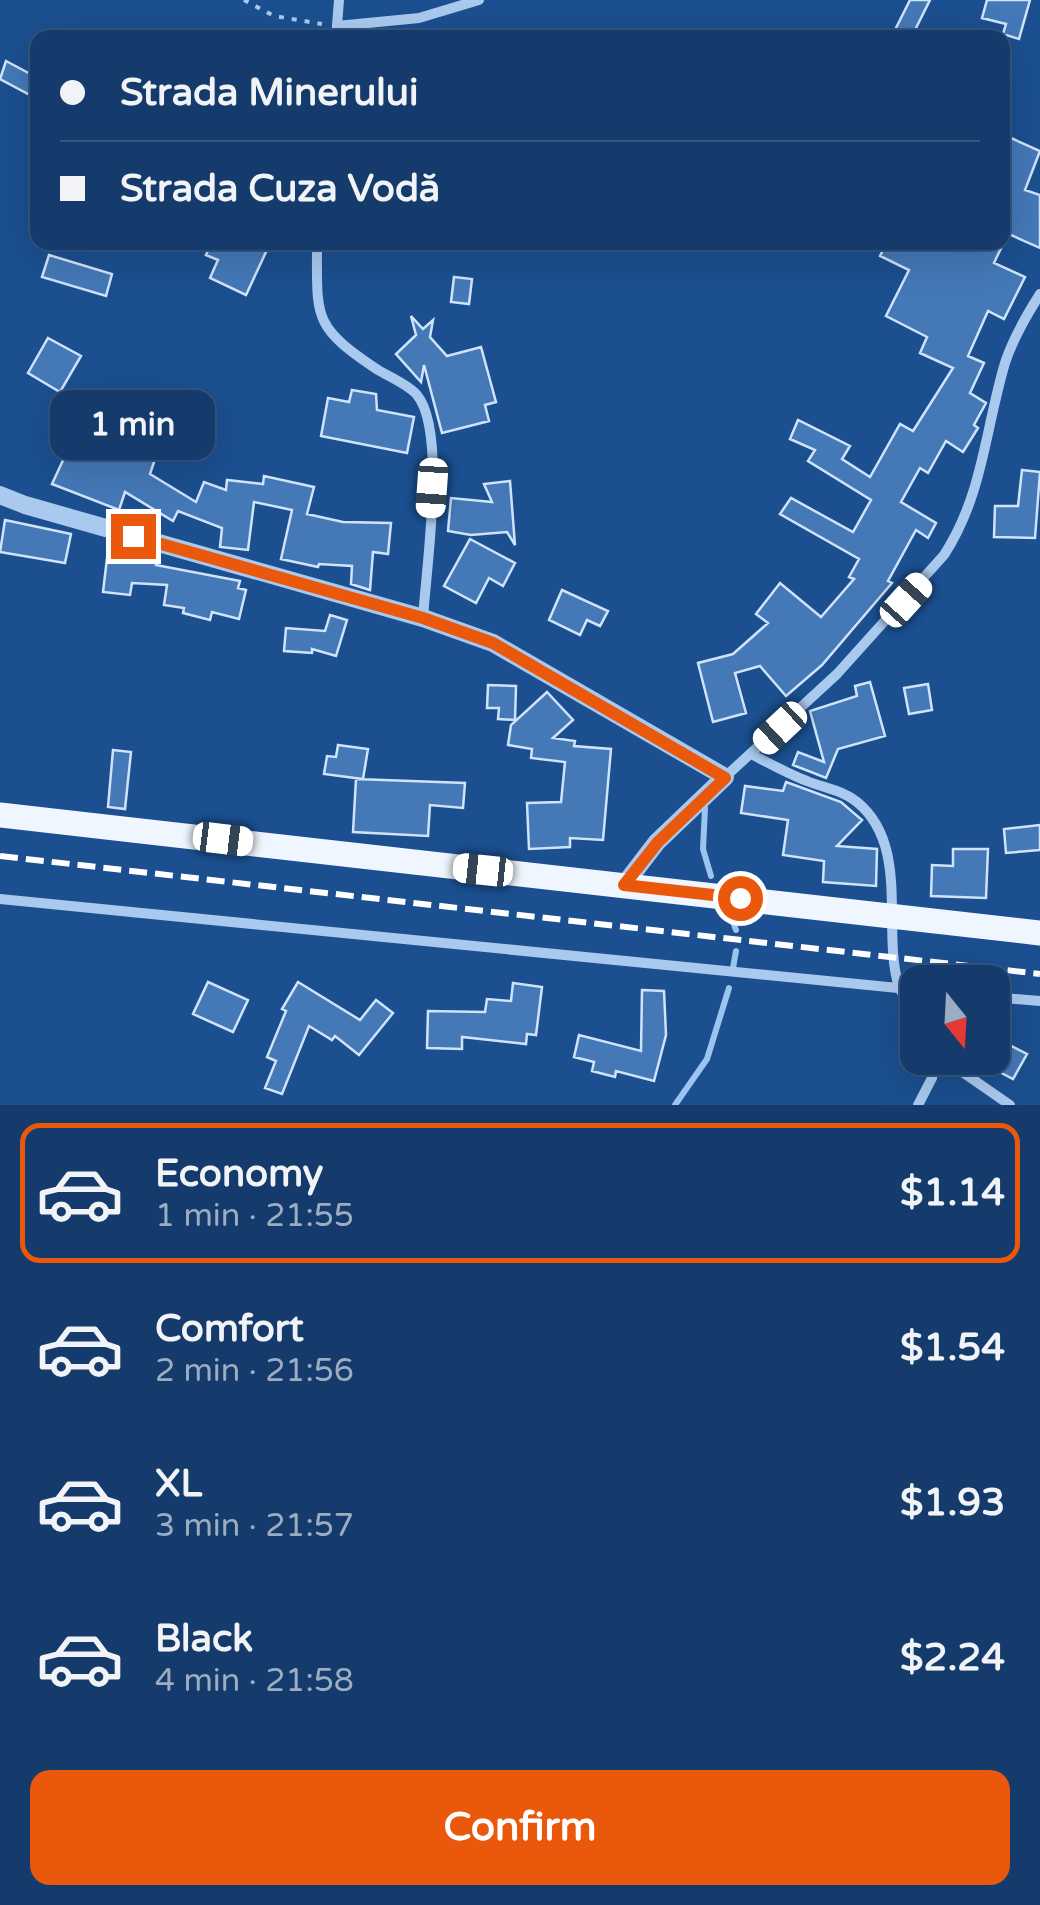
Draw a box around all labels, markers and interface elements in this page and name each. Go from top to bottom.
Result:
text: Strada Minerului [120,70,418,116]
text: Strada Cuza Vodă [120,166,440,212]
callout: 1 min [51,391,216,461]
text: 1 min [90,406,175,444]
car [415,457,449,519]
route end [111,514,156,559]
car [875,568,937,632]
car [748,697,812,759]
car [191,820,255,858]
car [452,852,514,888]
route start [718,876,763,921]
north arrow [900,965,1010,1075]
map controls [900,965,1010,1075]
icon: car [35,1148,125,1238]
text: Economy [155,1151,323,1197]
text: $1.14 [900,1170,1005,1216]
text: 1 min · 21:55 [155,1197,354,1235]
icon: car [35,1303,125,1393]
text: Comfort [155,1306,304,1352]
text: $1.54 [900,1325,1005,1371]
text: 2 min · 21:56 [155,1352,354,1390]
icon: car [35,1458,125,1548]
text: XL [155,1461,202,1507]
text: $1.93 [900,1480,1005,1526]
text: 3 min · 21:57 [155,1507,354,1545]
icon: car [35,1613,125,1703]
text: Black [155,1616,253,1662]
text: $2.24 [900,1635,1005,1681]
text: 4 min · 21:58 [155,1662,354,1700]
button: Confirm [30,1770,1010,1885]

